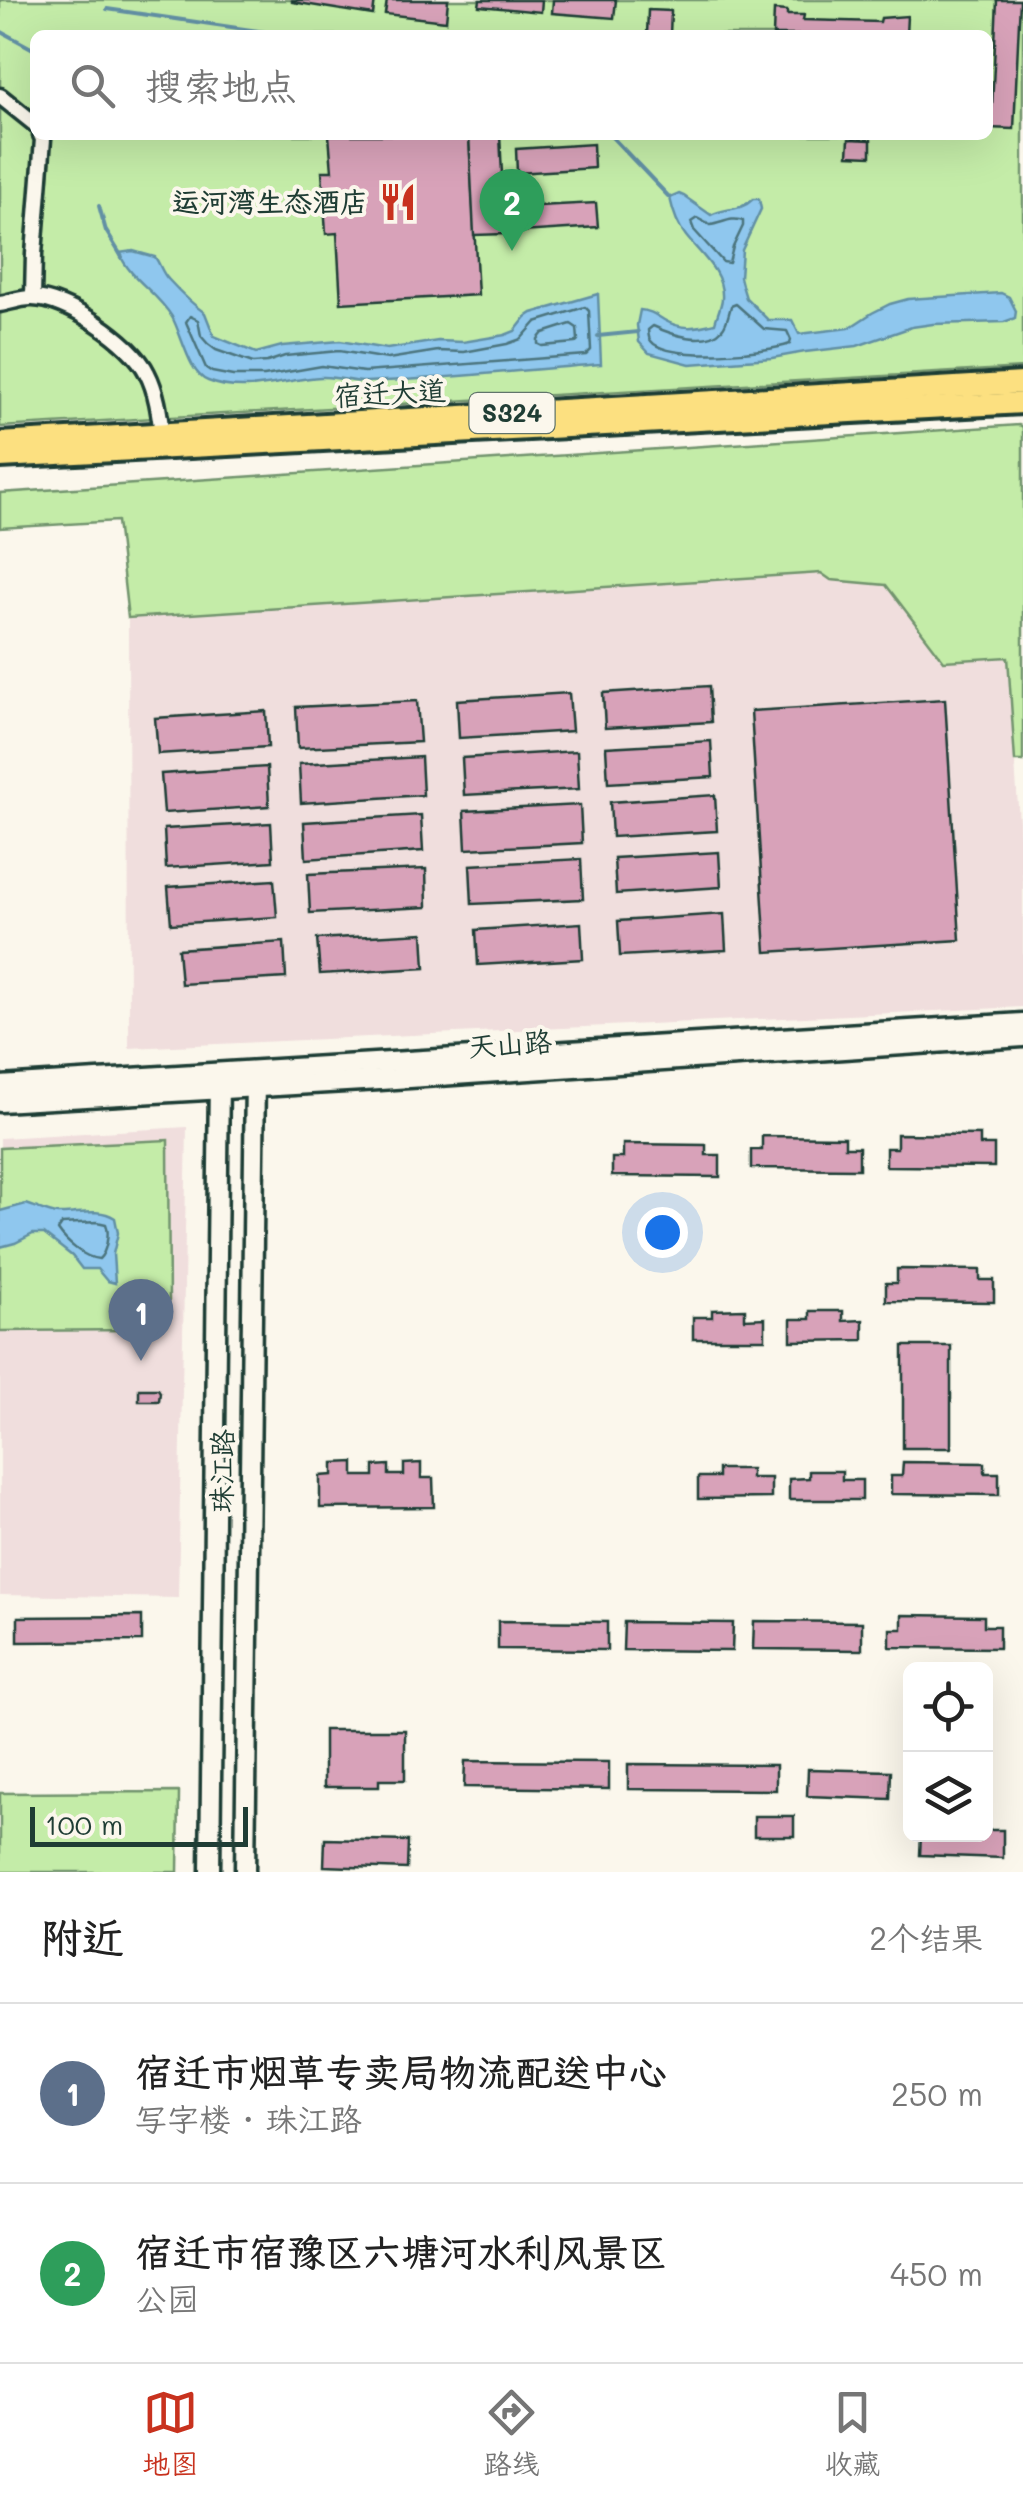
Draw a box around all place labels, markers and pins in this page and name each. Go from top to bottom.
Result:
pin: 2 [480,168,544,251]
restaurant icon: 运河湾生态酒店 [377,181,419,223]
place label: 运河湾生态酒店 [172,183,368,219]
pin: 1 [108,1278,174,1361]

